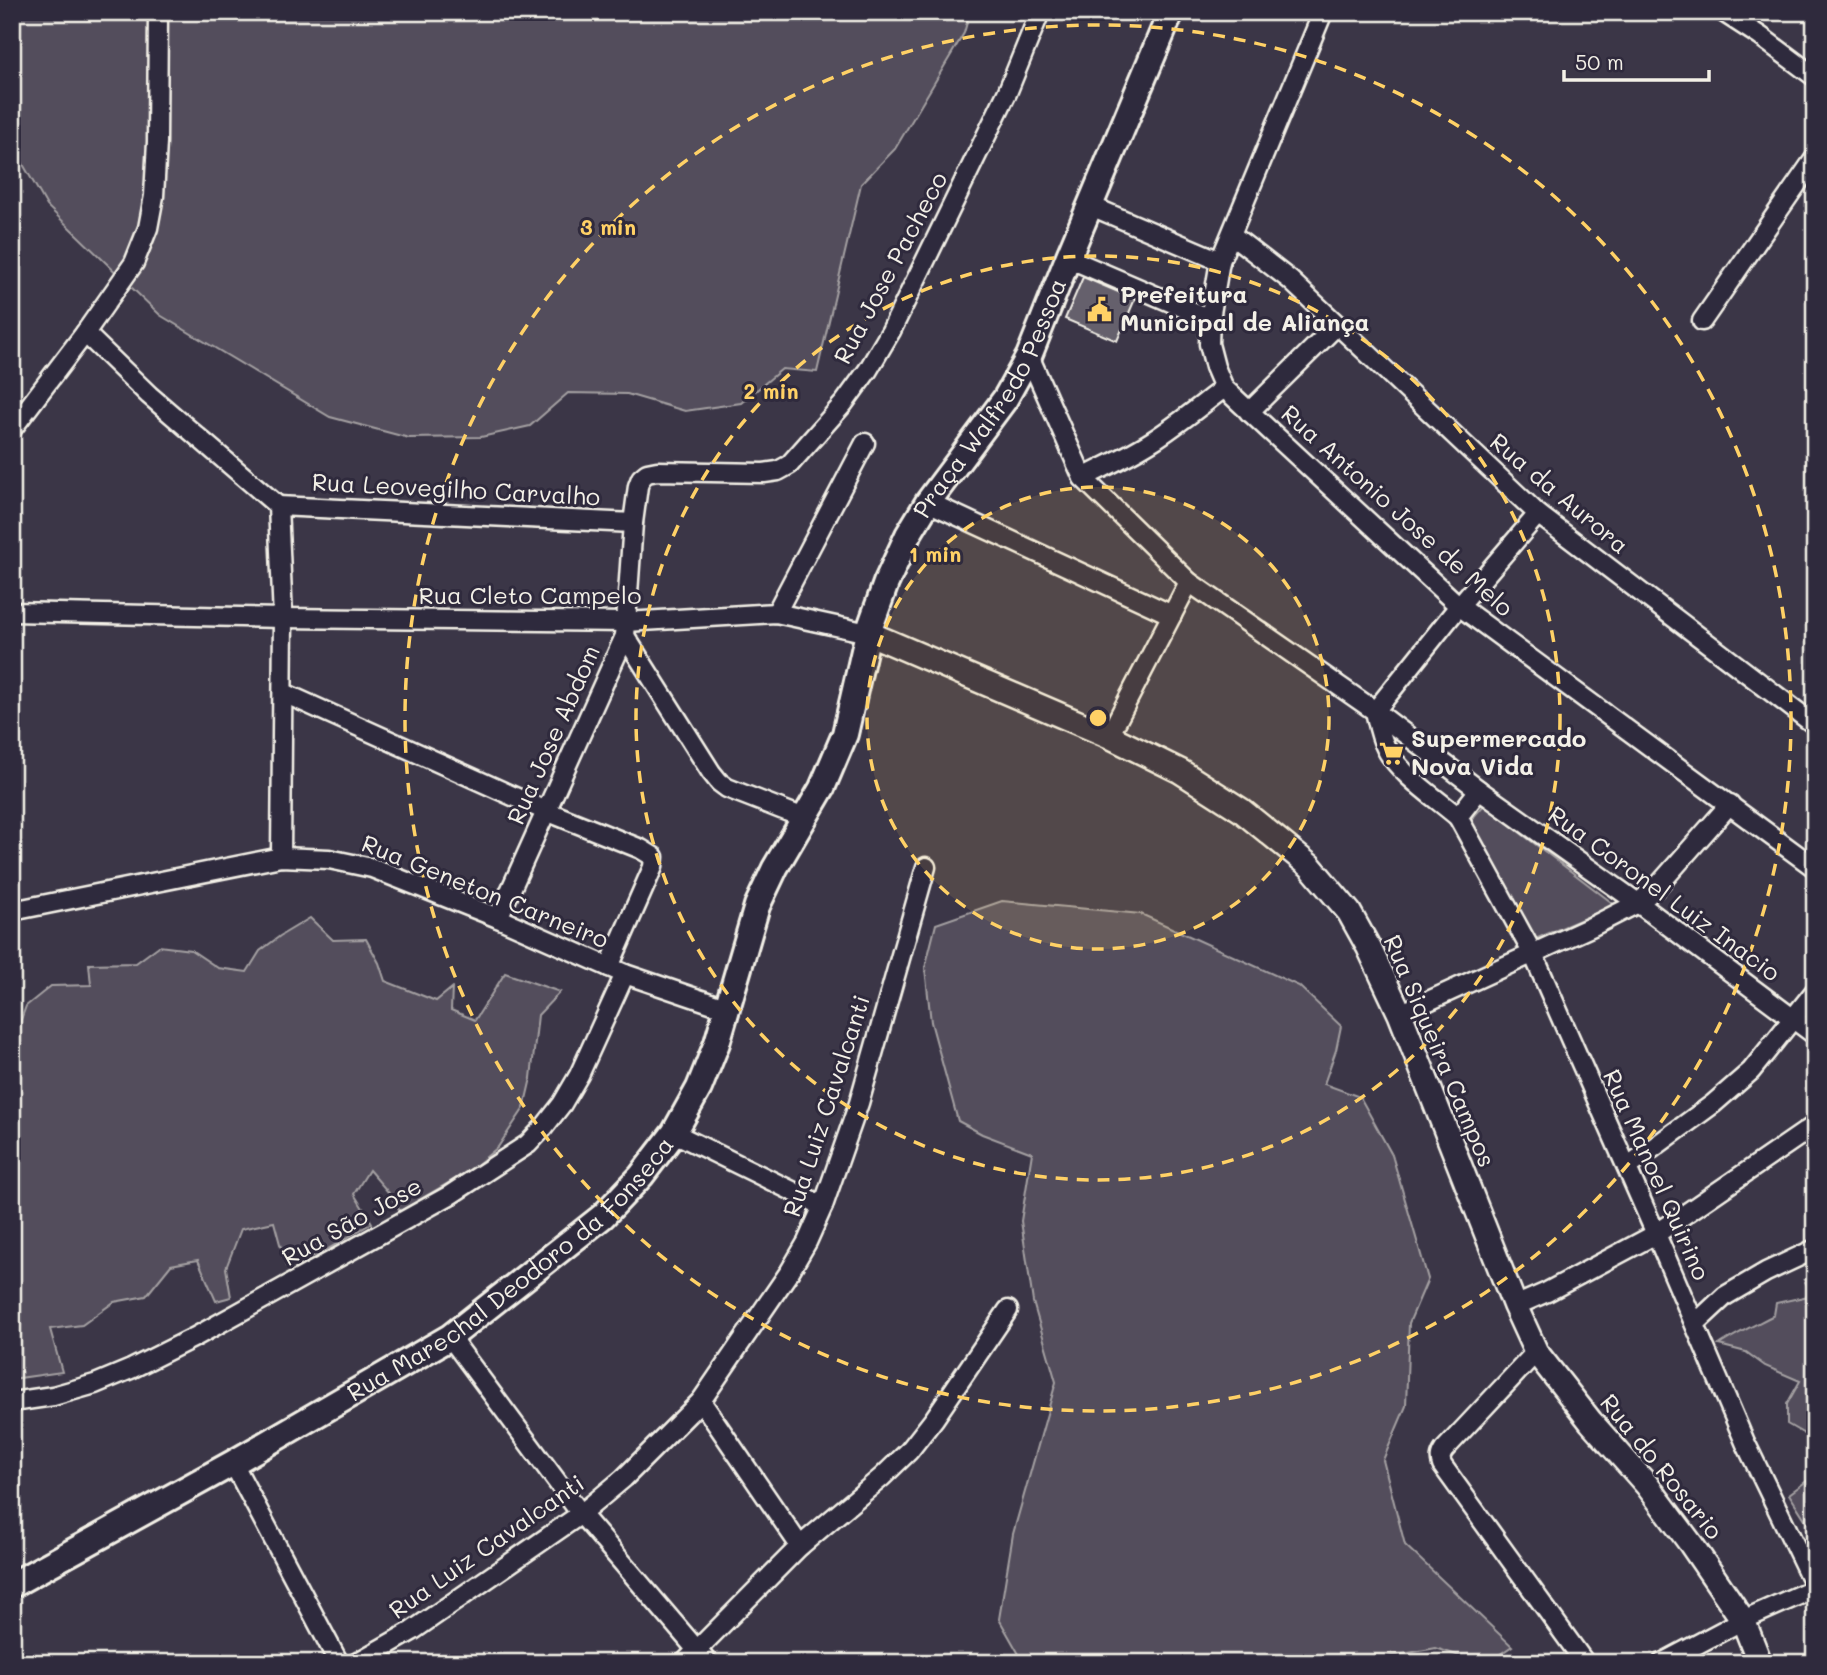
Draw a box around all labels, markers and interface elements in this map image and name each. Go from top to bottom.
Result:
scale bar [1564,38,1710,82]
text: 50 m [1575,48,1624,75]
street label: Rua Jose Pacheco [826,166,953,369]
text: 3 min [580,213,636,240]
street label: Praça Walfredo Pessoa [905,273,1072,523]
place label: Prefeitura Municipal de Aliança [1120,278,1370,337]
public building icon: Prefeitura Municipal de Aliança [1086,295,1114,323]
text: 2 min [743,377,799,404]
street label: Rua Antonio Jose de Melo [1275,397,1521,622]
street label: Rua da Aurora [1484,426,1636,560]
street label: Rua Leovegilho Carvalho [311,465,601,512]
text: 1 min [909,540,961,567]
street label: Rua Cleto Campelo [419,579,641,610]
street label: Rua Jose Abdom [499,640,606,829]
centre of rings [1086,706,1110,730]
place label: Supermercado Nova Vida [1411,722,1586,781]
supermarket icon: Supermercado Nova Vida [1377,739,1405,767]
street label: Rua Coronel Luiz Inacio [1543,798,1787,987]
street label: Rua Geneton Carneiro [358,827,614,954]
street label: Rua Siqueira Campos [1377,930,1503,1171]
street label: Rua Luiz Cavalcanti [775,991,876,1220]
street label: Rua Manoel Quirino [1597,1064,1718,1285]
street label: Rua Marechal Deodoro da Fonseca [341,1130,680,1408]
street label: Rua São Jose [276,1169,427,1272]
street label: Rua do Rosario [1594,1387,1730,1545]
street label: Rua Luiz Cavalcanti [383,1467,590,1625]

